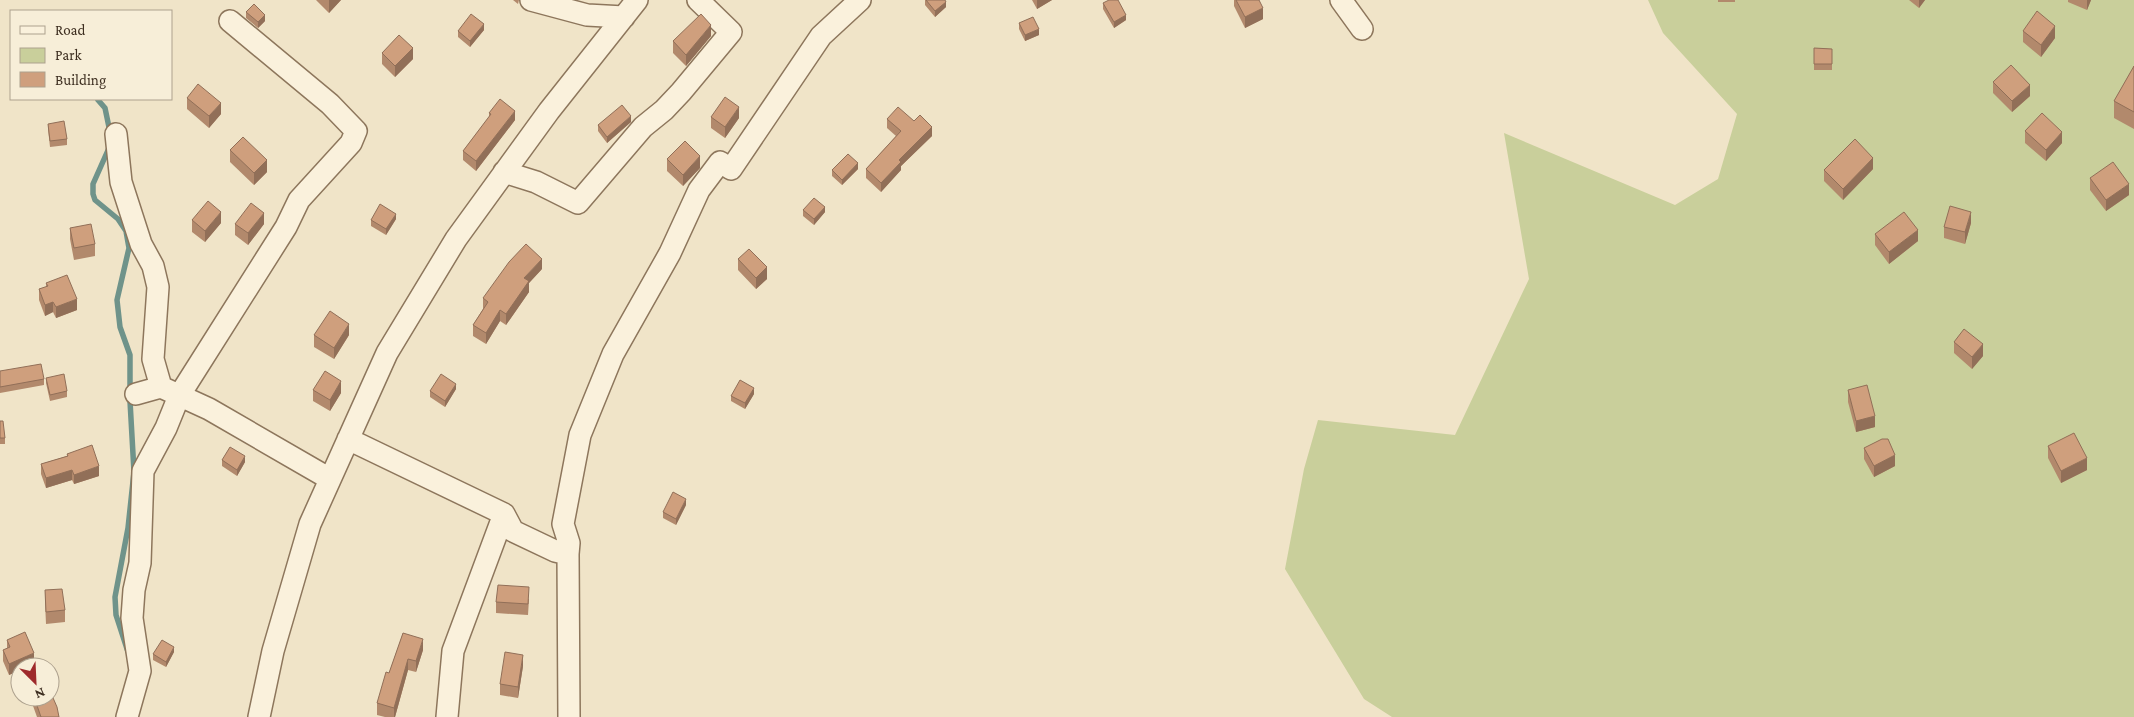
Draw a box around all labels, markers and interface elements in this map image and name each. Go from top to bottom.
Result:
legend [10,10,172,100]
text: Road [55,22,86,38]
text: Park [55,47,82,63]
text: Building [55,72,106,89]
north arrow [10,657,60,707]
text: N [32,685,48,703]

